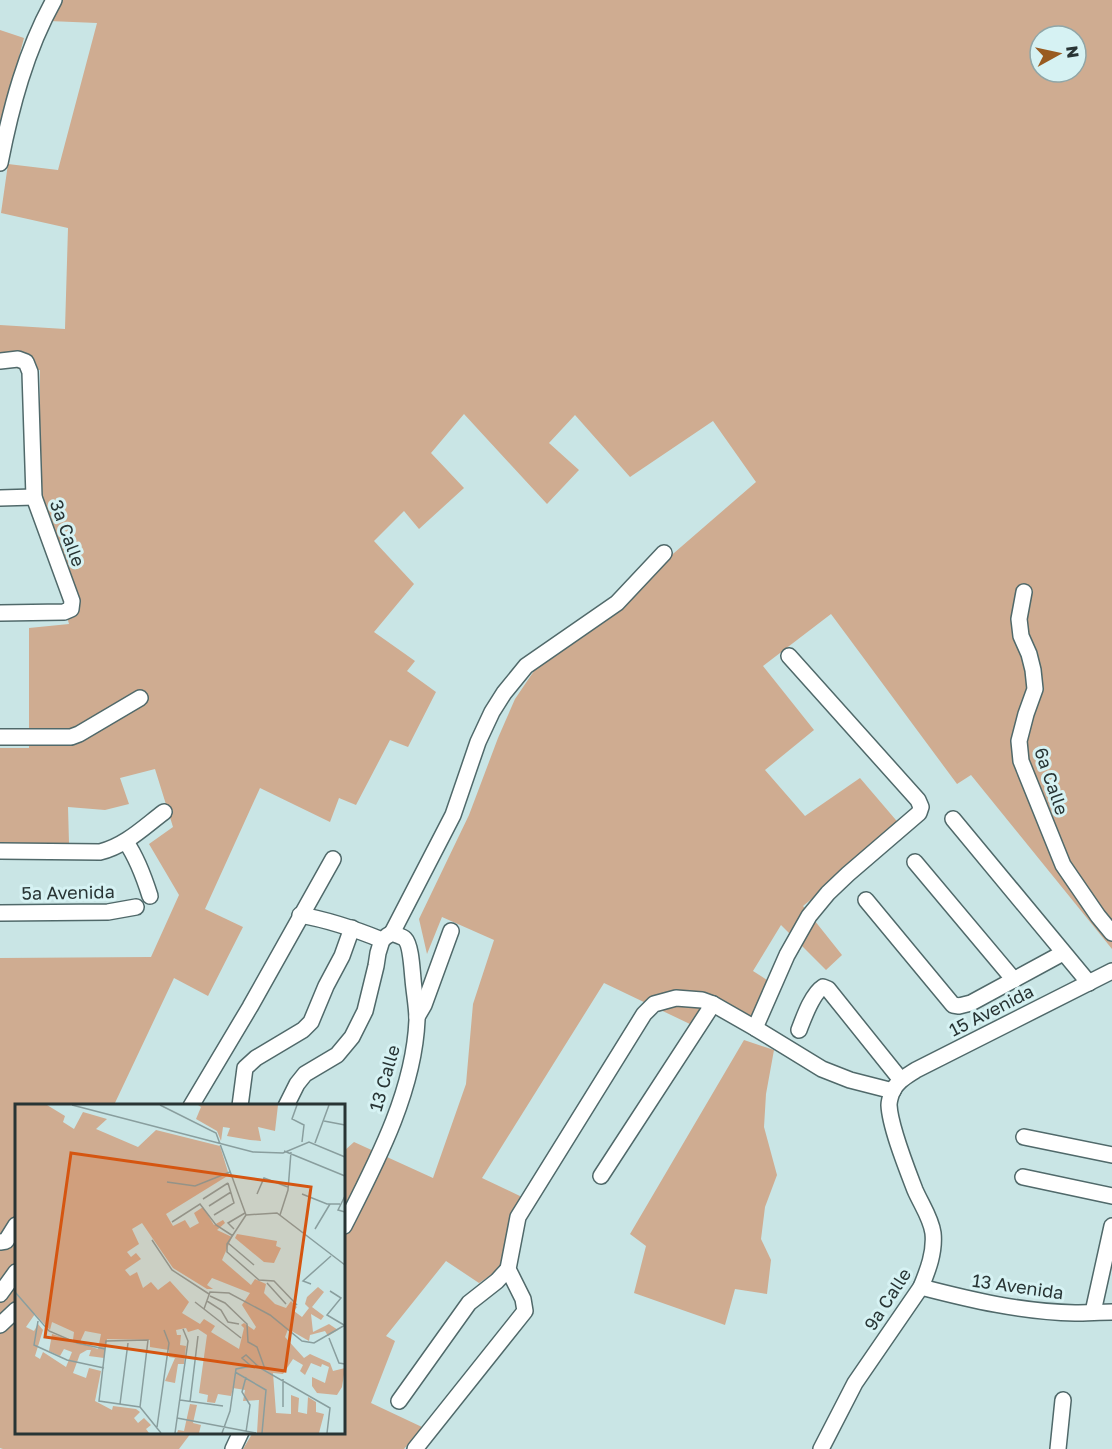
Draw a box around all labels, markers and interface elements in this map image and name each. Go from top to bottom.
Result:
north arrow [1028,24,1088,84]
text: N [1062,44,1084,59]
street label: 3a Calle [46,497,90,569]
street label: 6a Calle [1030,744,1074,818]
street label: 5a Avenida [21,880,115,904]
street label: 15 Avenida [945,979,1037,1041]
street label: 13 Calle [364,1042,404,1114]
inset map [15,1104,345,1434]
street label: 9a Calle [859,1264,915,1334]
street label: 13 Avenida [971,1269,1065,1303]

